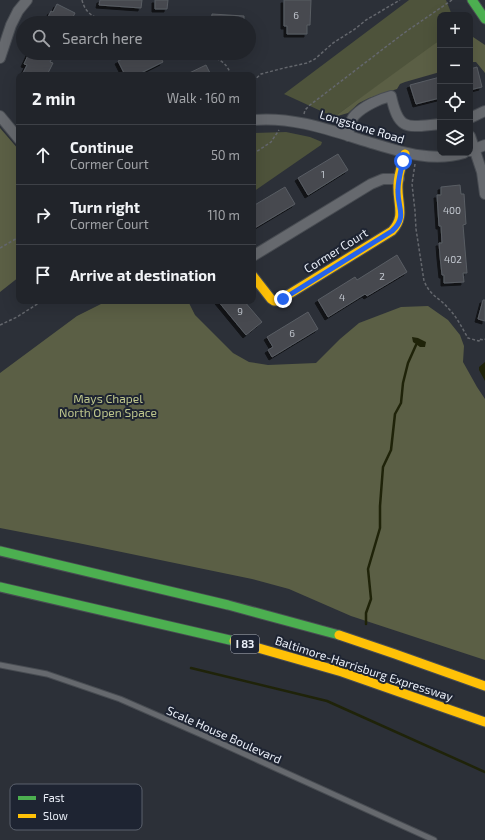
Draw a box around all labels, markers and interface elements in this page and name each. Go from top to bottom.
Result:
house number: 6 [293,9,299,21]
map controls [437,12,473,156]
button: + [437,12,473,48]
search box [16,16,256,60]
icon: search [30,27,52,49]
text: Search here [62,29,143,47]
button: − [437,48,473,84]
button: locate [437,84,473,120]
text: 2 min [32,88,75,108]
text: Walk · 160 m [167,90,240,106]
street label: Longstone Road [318,107,406,146]
button: layers [437,120,473,156]
text: Continue [70,138,133,156]
icon: ahead [32,144,54,166]
text: 50 m [211,147,240,163]
route start [394,152,412,170]
text: Cormer Court [70,156,149,172]
house number: 1 [321,168,325,180]
text: Turn right [70,198,140,216]
icon: right [32,204,54,226]
house number: 400 [443,204,461,216]
text: 110 m [208,207,240,223]
text: Cormer Court [70,216,149,232]
street label: Cormer Court [301,225,370,275]
house number: 402 [444,253,462,265]
icon: arrive [32,264,54,286]
text: Arrive at destination [70,266,216,284]
house number: 2 [379,270,385,282]
route end [274,290,292,308]
house number: 4 [339,291,345,303]
house number: 9 [237,305,243,317]
house number: 6 [289,327,295,339]
park label: Mays Chapel North Open Space [59,391,157,419]
street label: Baltimore-Harrisburg Expressway [274,633,456,704]
road number: I 83 [231,635,259,653]
street label: Scale House Boulevard [165,702,284,766]
legend [10,784,142,830]
text: Fast [43,791,65,804]
text: Slow [43,809,68,822]

